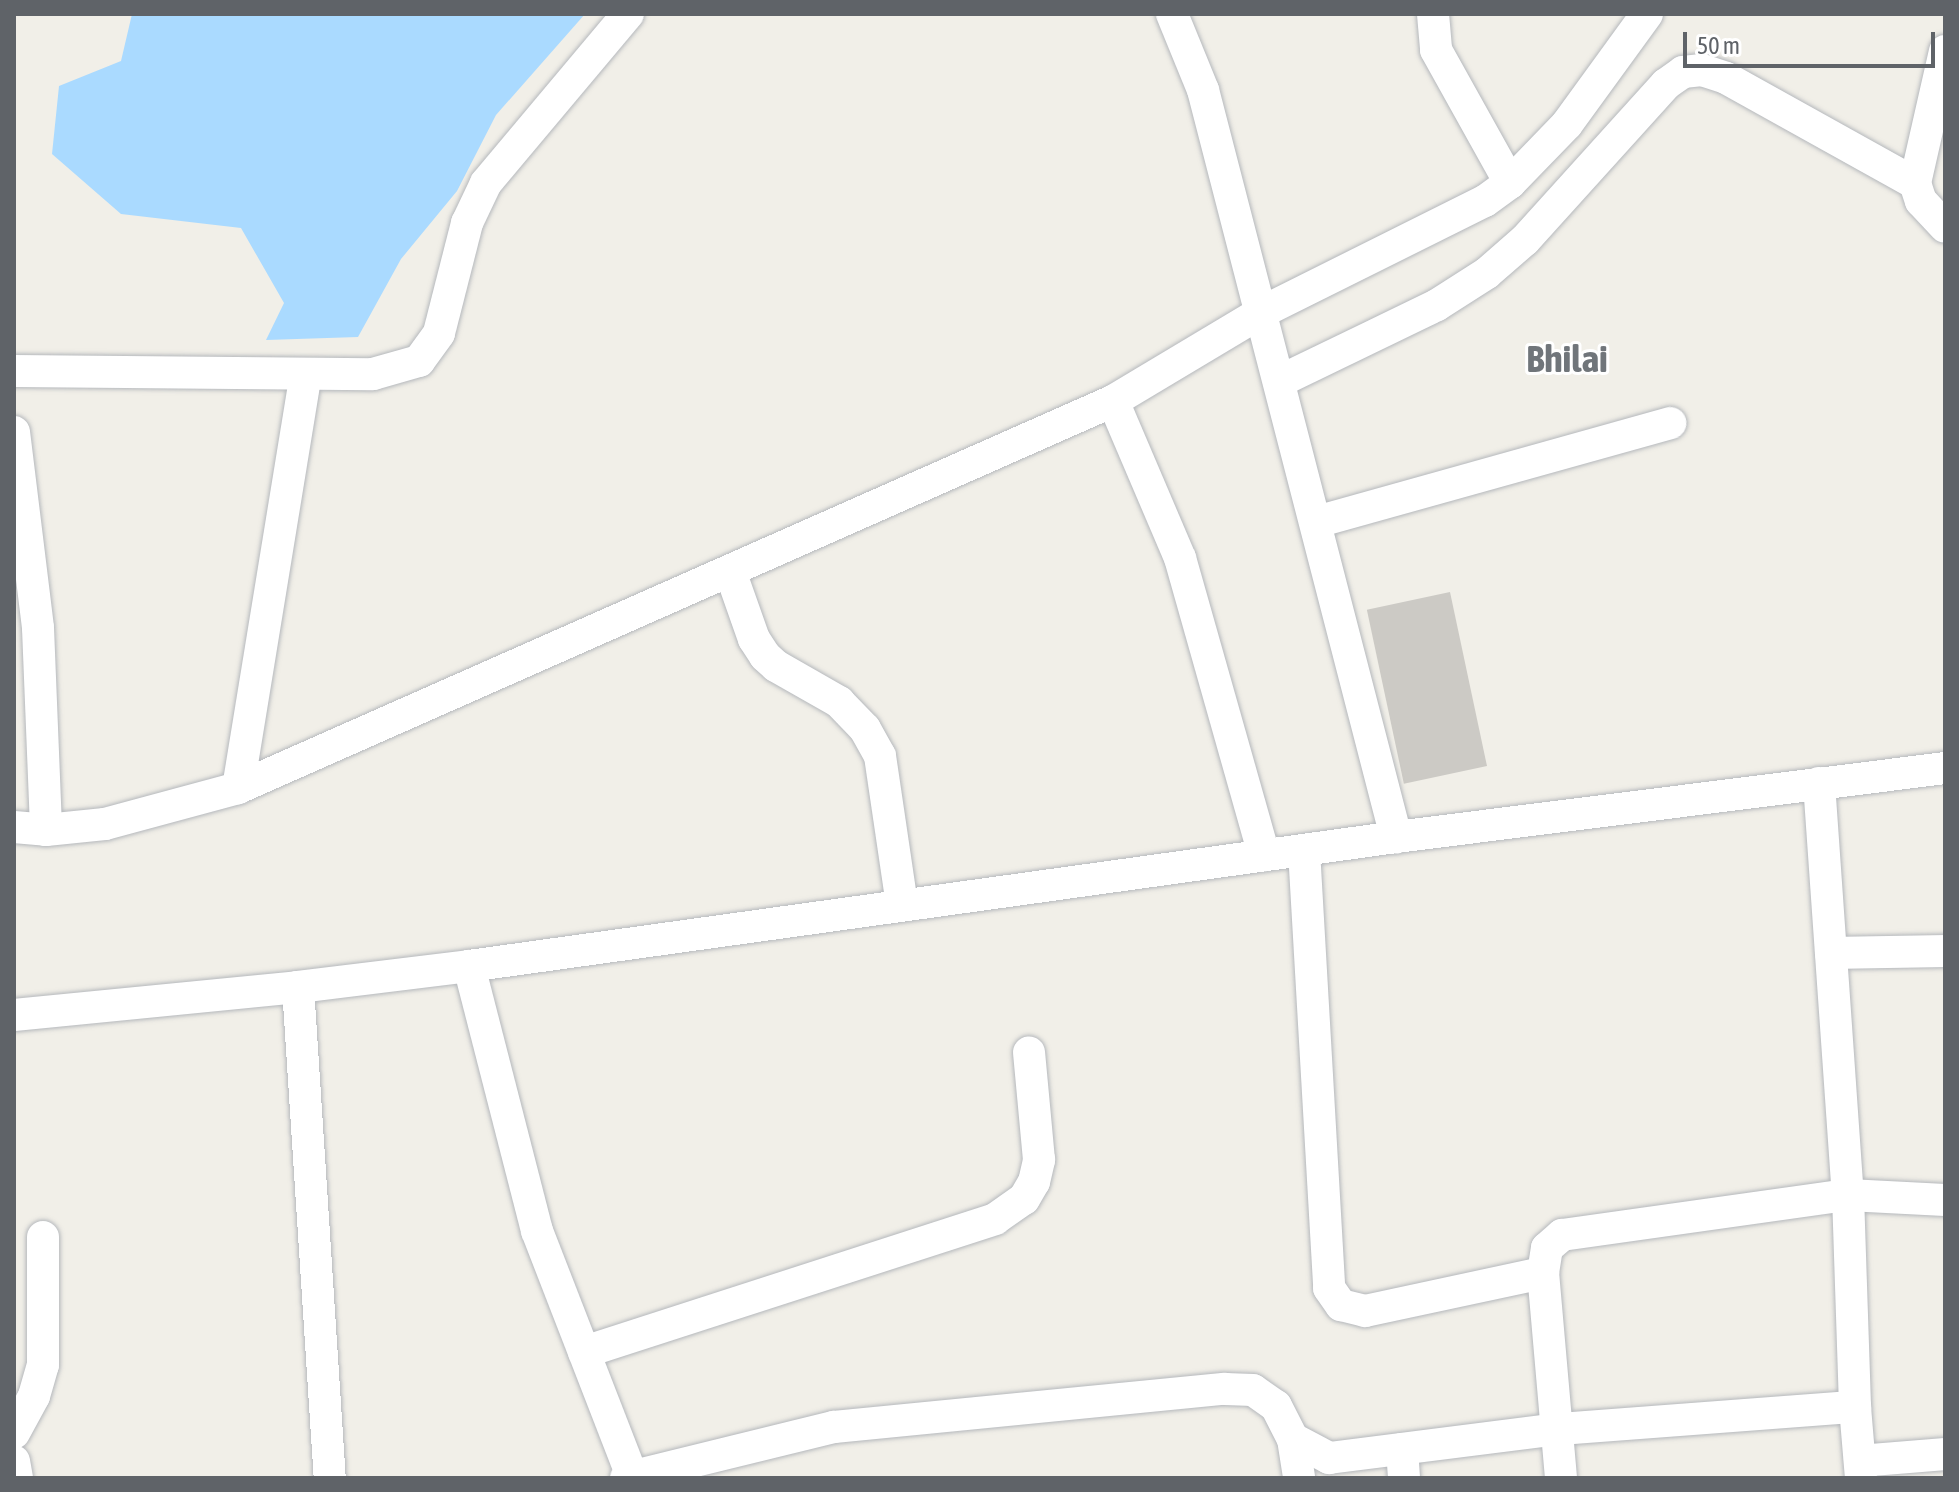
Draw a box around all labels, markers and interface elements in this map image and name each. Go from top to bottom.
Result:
scale bar [1687,16,1939,66]
text: 50 m [1697,32,1740,59]
district label: Bhilai [1526,336,1608,382]

